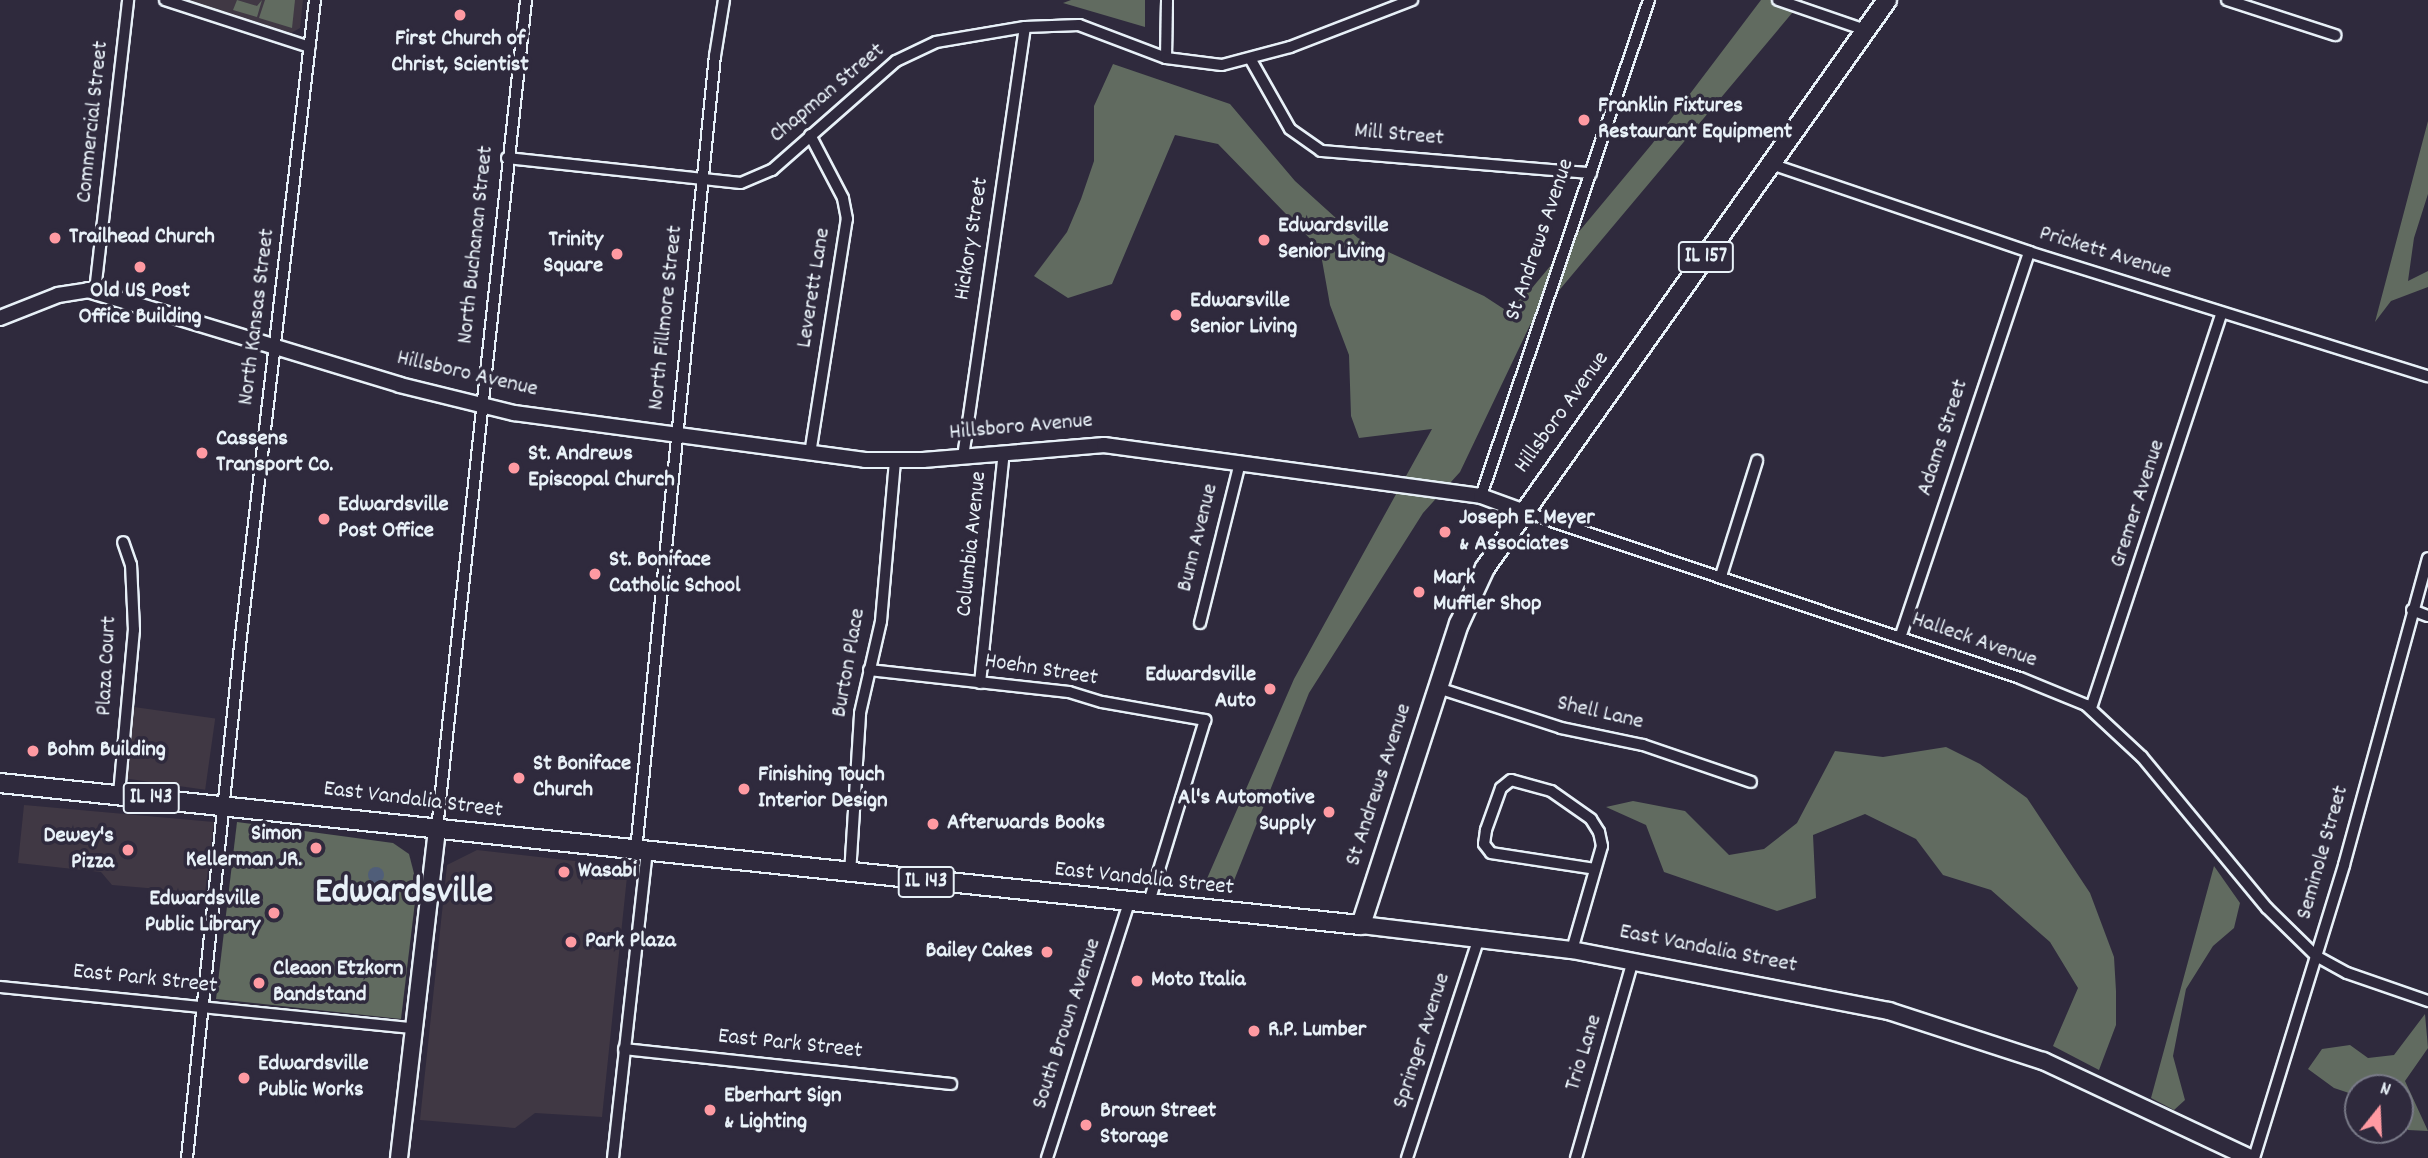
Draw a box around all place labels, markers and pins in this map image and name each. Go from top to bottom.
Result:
marker: First Church of Christ, Scientist [452,7,468,23]
place label: First Church of Christ, Scientist [391,26,529,80]
place label: Franklin Fixtures Restaurant Equipment [1598,93,1792,147]
marker: Franklin Fixtures Restaurant Equipment [1576,112,1592,128]
place label: Edwardsville Senior Living [1278,213,1389,267]
place label: Trailhead Church [69,224,215,252]
place label: Trinity Square [543,227,603,281]
marker: Trailhead Church [47,230,63,246]
marker: Edwardsville Senior Living [1256,232,1272,248]
marker: Trinity Square [609,246,625,262]
marker: Old US Post Office Building [132,259,148,275]
place label: Old US Post Office Building [78,278,202,332]
place label: Edwarsville Senior Living [1190,288,1297,342]
marker: Edwarsville Senior Living [1168,307,1184,323]
place label: Cassens Transport Co. [216,426,333,480]
place label: St. Andrews Episcopal Church [528,441,675,495]
marker: Cassens Transport Co. [194,445,210,461]
marker: St. Andrews Episcopal Church [506,460,522,476]
place label: Edwardsville Post Office [338,492,449,546]
place label: Joseph E. Meyer & Associates [1459,505,1595,559]
marker: Edwardsville Post Office [316,511,332,527]
marker: Joseph E. Meyer & Associates [1437,524,1453,540]
place label: St. Boniface Catholic School [609,547,740,601]
place label: Mark Muffler Shop [1433,565,1542,619]
marker: St. Boniface Catholic School [587,566,603,582]
marker: Mark Muffler Shop [1411,584,1427,600]
place label: Edwardsville Auto [1145,662,1256,716]
marker: Edwardsville Auto [1262,681,1278,697]
place label: Bohm Building [47,737,166,765]
marker: Bohm Building [25,743,41,759]
place label: St Boniface Church [533,751,631,805]
place label: Finishing Touch Interior Design [758,762,888,816]
marker: St Boniface Church [511,770,527,786]
marker: Finishing Touch Interior Design [736,781,752,797]
place label: Al's Automotive Supply [1178,785,1315,839]
marker: Al's Automotive Supply [1321,804,1337,820]
place label: Afterwards Books [947,810,1105,838]
marker: Afterwards Books [925,816,941,832]
place label: Simon Kellerman JR. [186,821,302,875]
place label: Dewey's Pizza [44,823,114,877]
marker: Simon Kellerman JR. [308,840,324,856]
marker: Dewey's Pizza [120,842,136,858]
place label: Wasabi [578,858,637,886]
marker: Wasabi [556,864,572,880]
place label: Edwardsville Public Library [145,886,260,940]
marker: Edwardsville Public Library [266,905,282,921]
place label: Park Plaza [585,928,676,956]
marker: Park Plaza [563,934,579,950]
place label: Bailey Cakes [926,938,1033,966]
marker: Bailey Cakes [1039,944,1055,960]
place label: Cleaon Etzkorn Bandstand [273,956,403,1010]
place label: Moto Italia [1151,967,1246,995]
marker: Moto Italia [1129,973,1145,989]
marker: Cleaon Etzkorn Bandstand [251,975,267,991]
place label: R.P. Lumber [1268,1017,1366,1045]
marker: R.P. Lumber [1246,1023,1262,1039]
place label: Edwardsville Public Works [258,1051,369,1105]
marker: Edwardsville Public Works [236,1070,252,1086]
place label: Eberhart Sign & Lighting [724,1083,842,1137]
place label: Brown Street Storage [1100,1098,1216,1152]
marker: Eberhart Sign & Lighting [702,1102,718,1118]
marker: Brown Street Storage [1078,1117,1094,1133]

